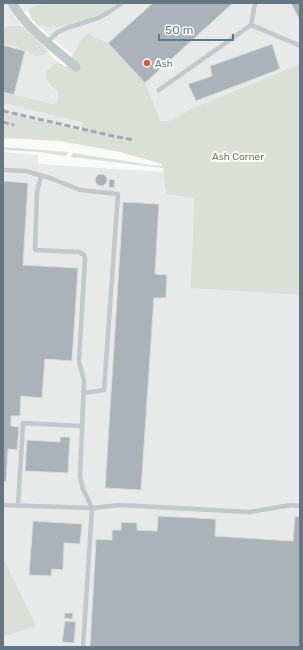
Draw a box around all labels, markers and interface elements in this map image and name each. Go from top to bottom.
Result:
scale bar [159,16,233,42]
text: 50 m [165,23,193,37]
marker: Ash [142,58,152,68]
place label: Ash [155,58,173,70]
park label: Ash Corner [212,151,264,163]

